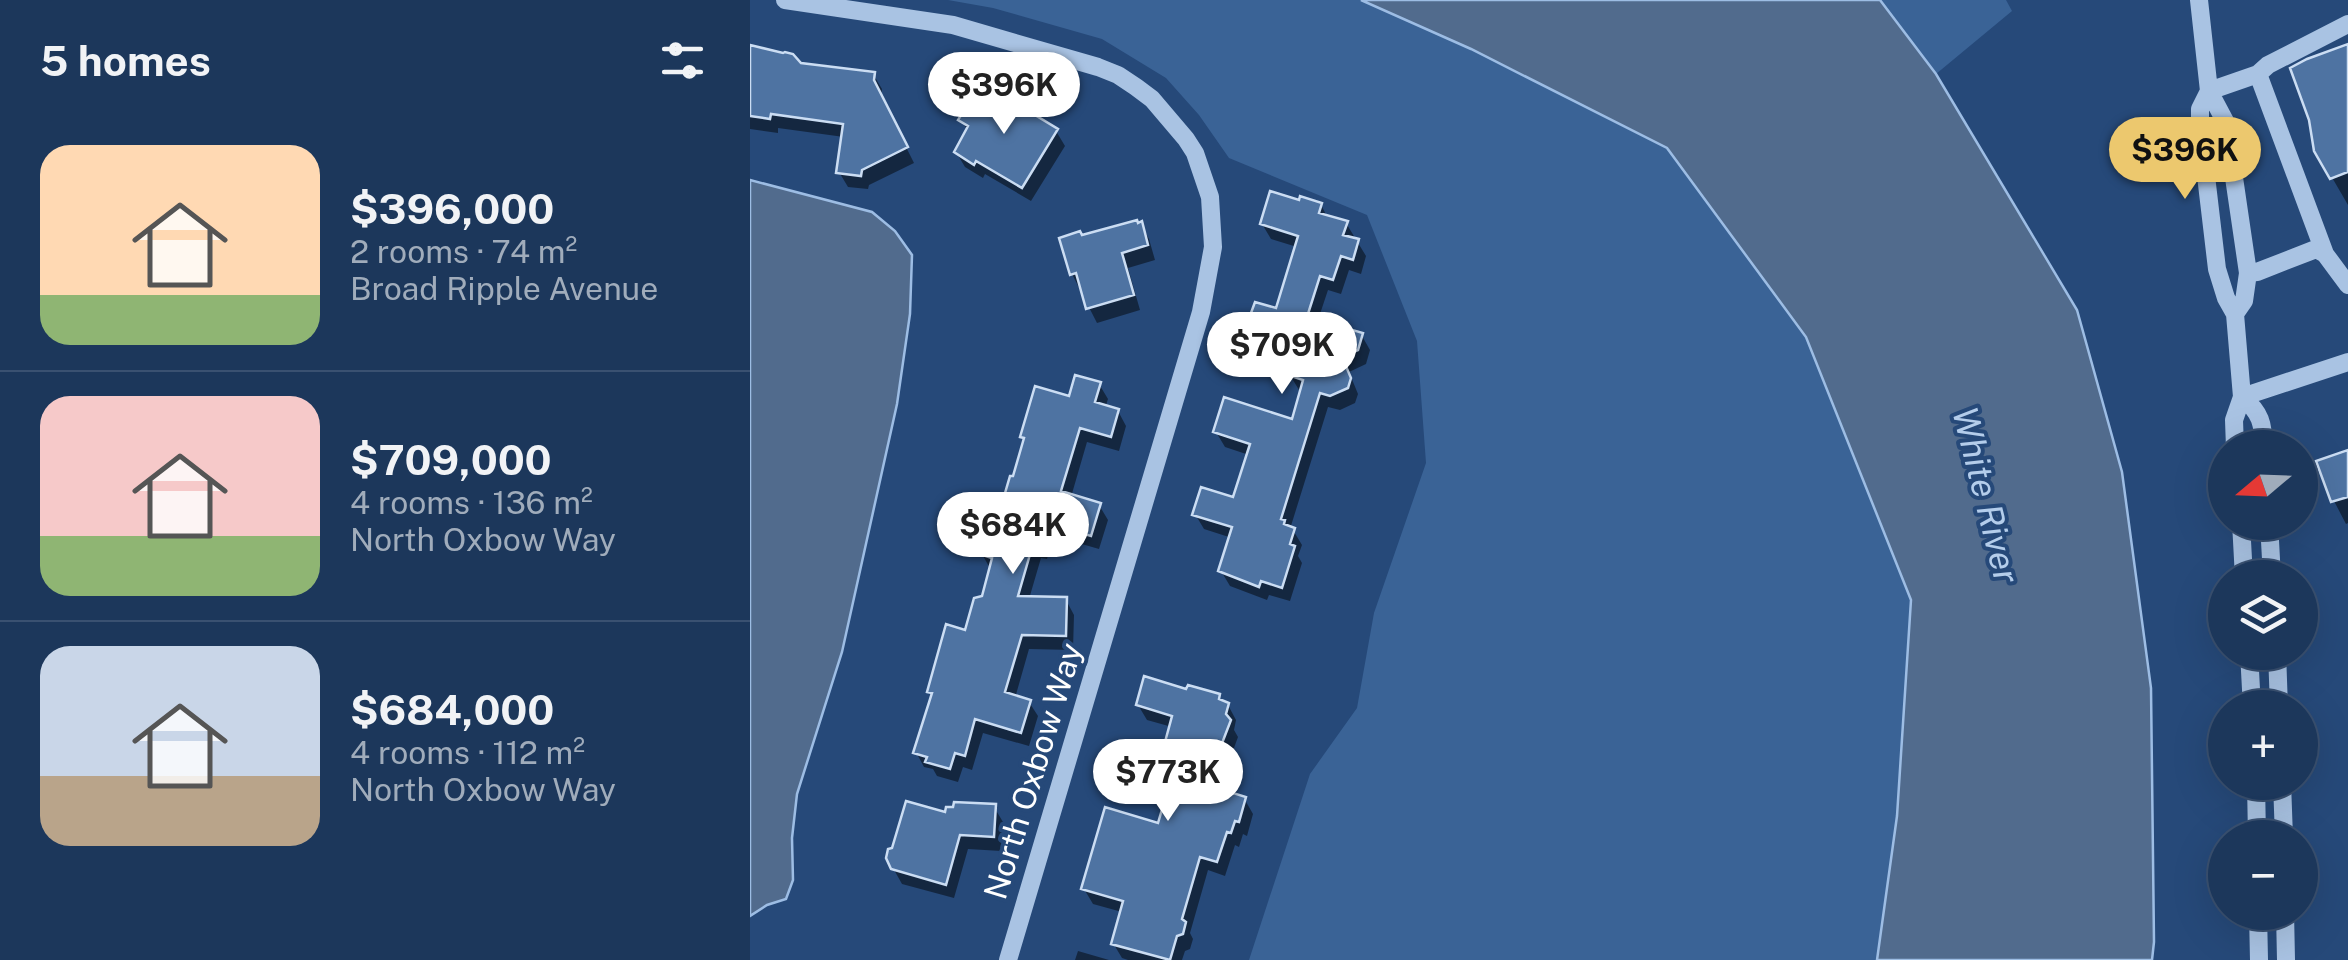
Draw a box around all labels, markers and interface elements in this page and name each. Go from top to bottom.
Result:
icon: filters [655,33,710,88]
text: 5 homes [40,36,211,85]
pin: $396K [934,52,1074,137]
text: $396K [950,66,1058,103]
pin: $396K [2115,117,2255,202]
text: $396K [2131,131,2239,168]
text: $396,000 [350,184,554,233]
icon: home [120,185,240,305]
text: 2 rooms · 74 m² [350,233,577,270]
text: Broad Ripple Avenue [350,270,658,307]
pin: $709K [1212,312,1352,397]
text: $709K [1229,326,1335,363]
water label: White River [1944,403,2028,588]
north arrow [2208,430,2318,540]
map controls [2208,430,2318,930]
text: $709,000 [350,435,552,484]
icon: home [120,436,240,556]
text: 4 rooms · 136 m² [350,484,593,521]
pin: $684K [943,492,1083,577]
text: $684K [959,506,1067,543]
text: North Oxbow Way [350,521,616,558]
button: layers [2208,560,2318,670]
street label: North Oxbow Way [976,638,1090,904]
text: $684,000 [350,685,554,734]
icon: home [120,686,240,806]
button: + [2208,690,2318,800]
text: 4 rooms · 112 m² [350,734,585,771]
pin: $773K [1098,739,1238,824]
text: $773K [1115,753,1221,790]
text: North Oxbow Way [350,771,616,808]
button: − [2208,820,2318,930]

